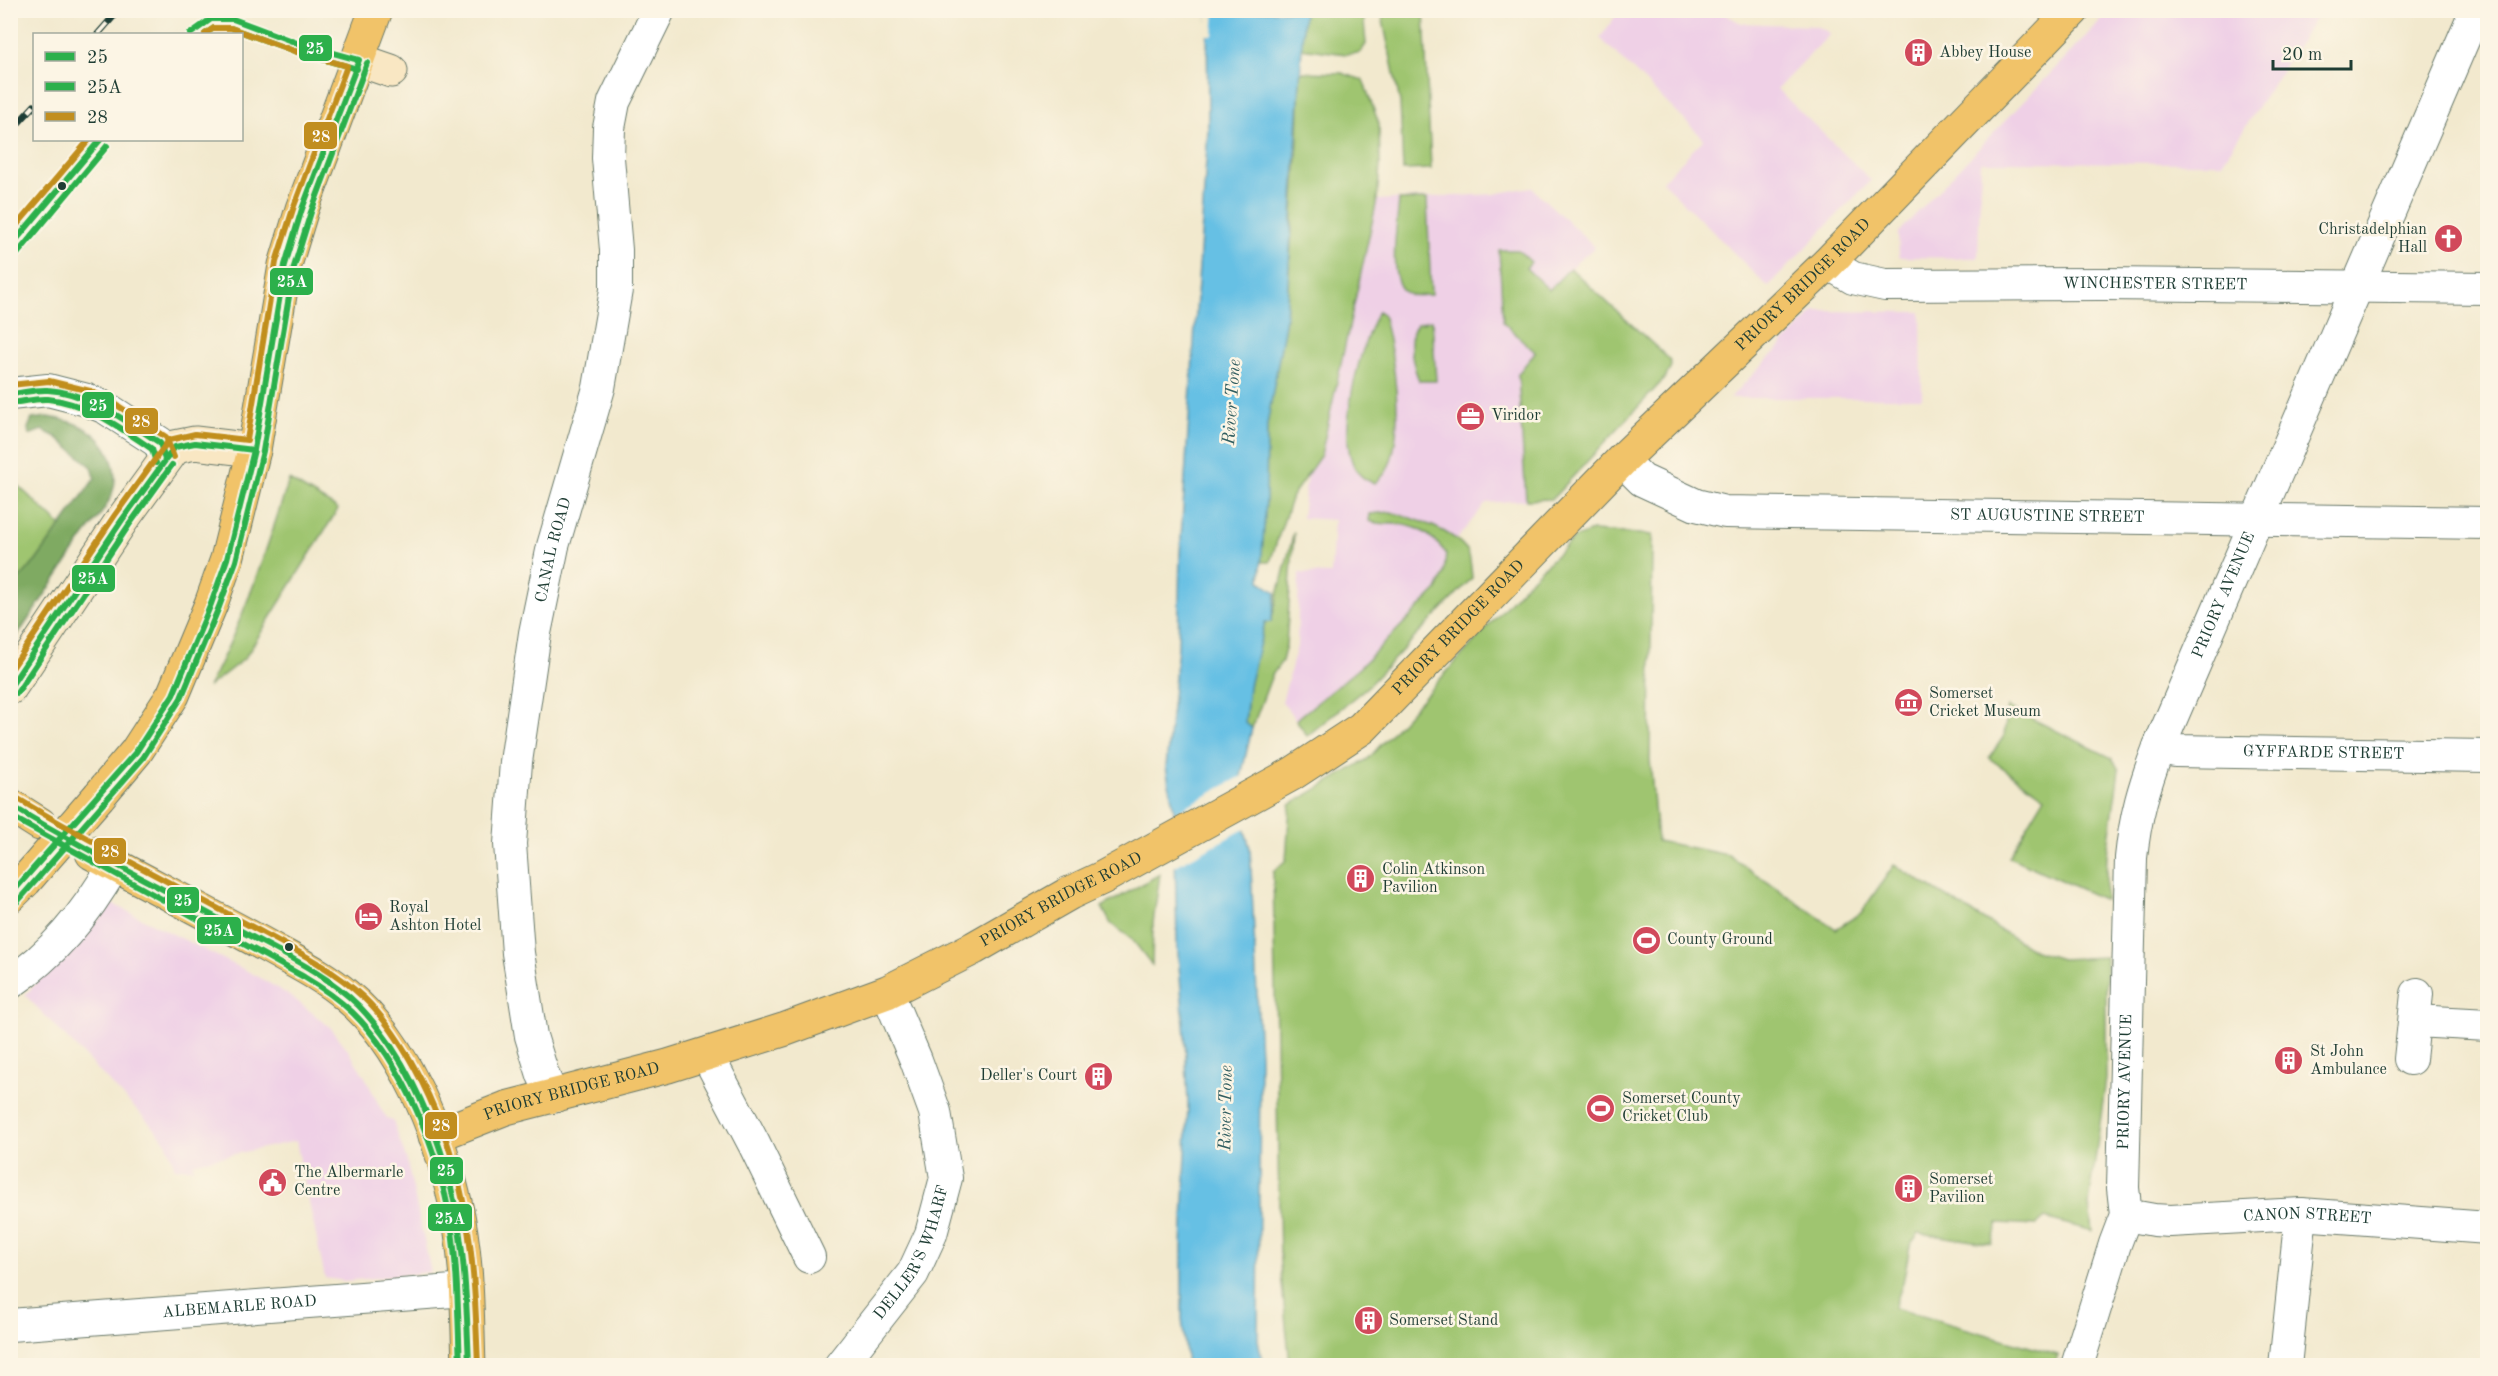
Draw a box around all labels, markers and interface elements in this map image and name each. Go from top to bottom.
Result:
legend [33,33,243,141]
scale bar [2273,33,2351,71]
line badge: 25 [298,34,333,62]
building icon: Abbey House [1902,37,1934,69]
text: 25 [306,42,324,58]
place label: Abbey House [1939,45,2031,61]
text: 20 m [2282,46,2322,64]
text: 25 [87,49,108,67]
text: 25A [87,79,122,97]
text: 28 [87,109,108,127]
line badge: 28 [303,121,338,150]
text: 28 [312,130,330,146]
unlabelled marker [56,180,68,192]
street label: PRIORY BRIDGE ROAD [1733,216,1874,354]
place label: Christadelphian Hall [2318,222,2427,256]
church icon: Christadelphian Hall [2432,223,2464,255]
line badge: 25A [269,267,314,296]
text: 25A [277,275,307,291]
street label: WINCHESTER STREET [2063,276,2248,293]
water label: River Tone [1220,358,1244,447]
line badge: 25 [81,391,115,419]
text: 25 [89,399,107,415]
office icon: Viridor [1454,400,1486,432]
line badge: 28 [124,407,159,435]
place label: Viridor [1491,408,1541,424]
text: 28 [132,415,150,431]
street label: CANAL ROAD [533,496,575,604]
street label: ST AUGUSTINE STREET [1950,507,2145,526]
street label: PRIORY AVENUE [2190,530,2258,661]
street label: PRIORY BRIDGE ROAD [1390,557,1528,699]
line badge: 25A [71,564,116,593]
text: 25A [78,572,108,588]
place label: Somerset Cricket Museum [1929,686,2041,720]
museum icon: Somerset Cricket Museum [1892,687,1924,719]
street label: GYFFARDE STREET [2243,744,2404,763]
line badge: 28 [93,837,127,865]
text: 28 [101,845,119,861]
street label: PRIORY BRIDGE ROAD [978,850,1145,951]
place label: Colin Atkinson Pavilion [1382,862,1485,896]
building icon: Colin Atkinson Pavilion [1345,863,1377,895]
line badge: 25 [166,886,200,914]
text: 25 [174,894,192,910]
place label: Royal Ashton Hotel [389,900,481,934]
hotel icon: Royal Ashton Hotel [352,901,384,933]
line badge: 25A [196,916,242,945]
text: 25A [204,924,234,940]
sports icon: County Ground [1630,924,1662,956]
place label: County Ground [1667,932,1773,948]
unlabelled marker [283,941,295,953]
street label: PRIORY AVENUE [2116,1014,2135,1150]
place label: St John Ambulance [2310,1044,2387,1078]
building icon: St John Ambulance [2273,1045,2305,1077]
street label: PRIORY BRIDGE ROAD [482,1060,661,1124]
building icon: Deller's Court [1082,1060,1114,1092]
water label: River Tone [1216,1065,1236,1152]
place label: Deller's Court [980,1068,1077,1084]
place label: Somerset County Cricket Club [1622,1091,1741,1125]
sports icon: Somerset County Cricket Club [1585,1092,1617,1124]
line badge: 28 [424,1111,458,1140]
text: 28 [432,1119,450,1135]
line badge: 25 [429,1156,464,1185]
text: 25 [437,1164,455,1180]
place label: The Albermarle Centre [294,1165,403,1199]
public building icon: The Albermarle Centre [257,1166,289,1198]
place label: Somerset Pavilion [1929,1172,1994,1206]
building icon: Somerset Pavilion [1892,1173,1924,1205]
street label: DELLER'S WHARF [871,1184,952,1323]
line badge: 25A [427,1203,473,1232]
street label: CANON STREET [2243,1206,2372,1227]
text: 25A [435,1212,465,1228]
street label: ALBEMARLE ROAD [161,1293,317,1321]
building icon: Somerset Stand [1352,1305,1384,1337]
place label: Somerset Stand [1389,1313,1498,1329]

